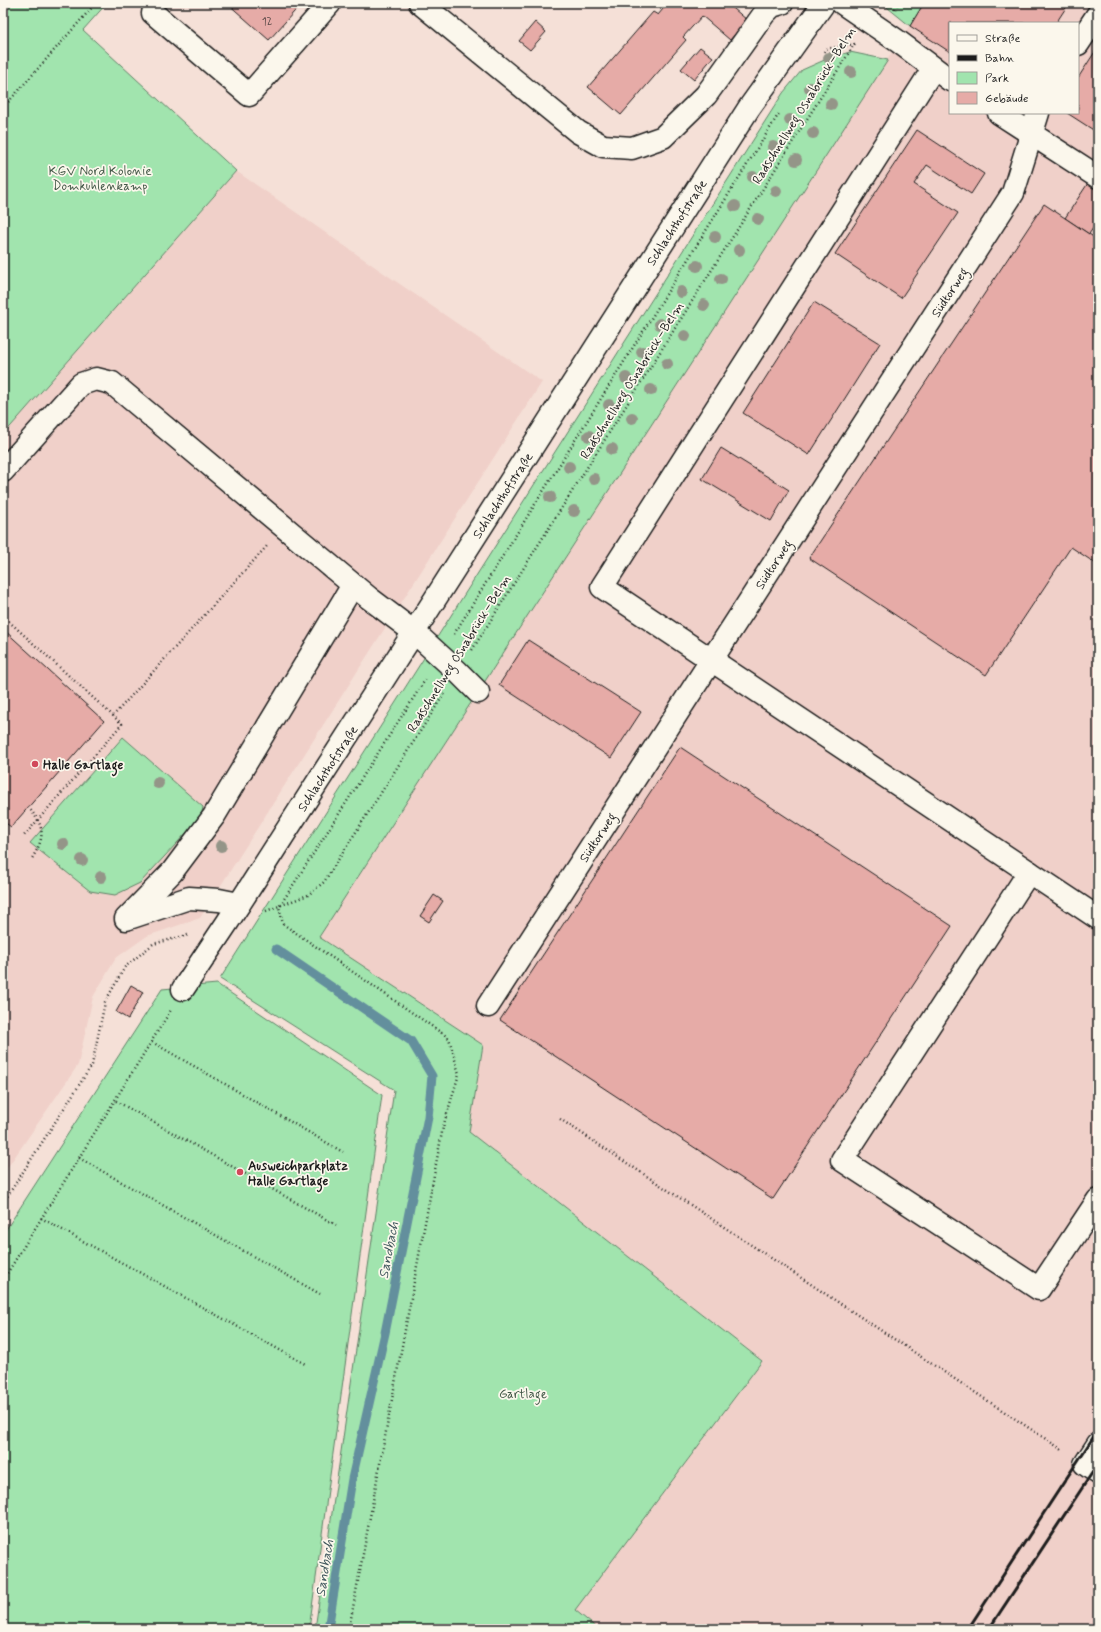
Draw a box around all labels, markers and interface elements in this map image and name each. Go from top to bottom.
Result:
house number: 12 [262,15,273,29]
legend [949,22,1079,114]
street label: Radschnellweg Osnabrück–Belm [749,24,862,189]
text: Straße [985,31,1020,47]
text: Bahn [985,51,1015,67]
text: Park [985,71,1009,87]
text: Gebäude [985,91,1028,107]
park label: KGV Nord Kolonie Domkuhlenkamp [48,163,152,195]
street label: Schlachthofstraße [643,177,711,269]
street label: Südtorweg [928,265,974,322]
street label: Radschnellweg Osnabrück–Belm [577,299,690,464]
street label: Schlachthofstraße [469,450,537,542]
street label: Südtorweg [752,537,798,594]
street label: Radschnellweg Osnabrück–Belm [404,572,517,737]
street label: Schlachthofstraße [294,723,362,815]
place label: Halle Gartlage [43,757,124,777]
marker: Halle Gartlage [30,759,40,769]
street label: Südtorweg [576,810,622,867]
place label: Ausweichparkplatz Halle Gartlage [248,1158,348,1193]
marker: Ausweichparkplatz Halle Gartlage [235,1167,245,1177]
water label: Sandbach [375,1220,403,1280]
park label: Gartlage [499,1386,547,1405]
water label: Sandbach [312,1538,338,1598]

